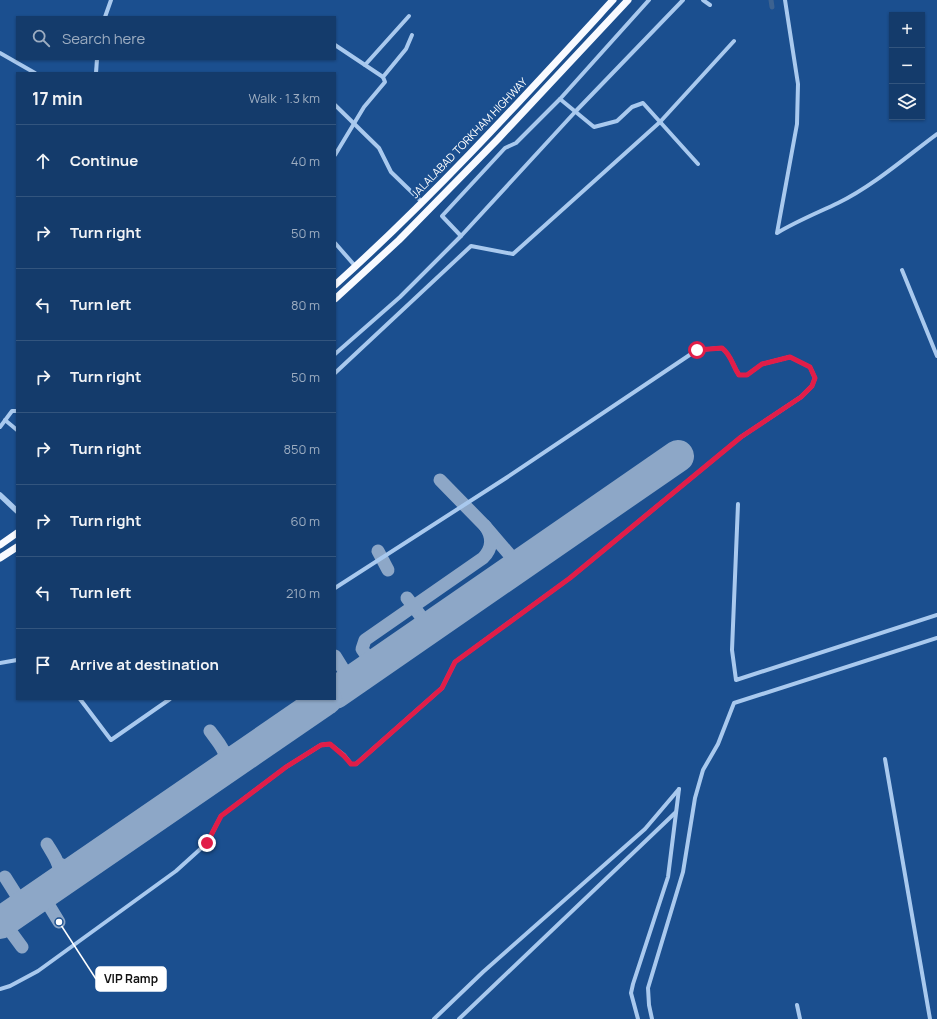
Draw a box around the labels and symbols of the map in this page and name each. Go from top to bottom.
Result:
street label: JALALABAD TORKHAM HIGHWAY [407,74,531,201]
route start [688,341,706,359]
route end [198,834,216,852]
callout: VIP Ramp [96,967,166,991]
text: VIP Ramp [104,970,158,987]

